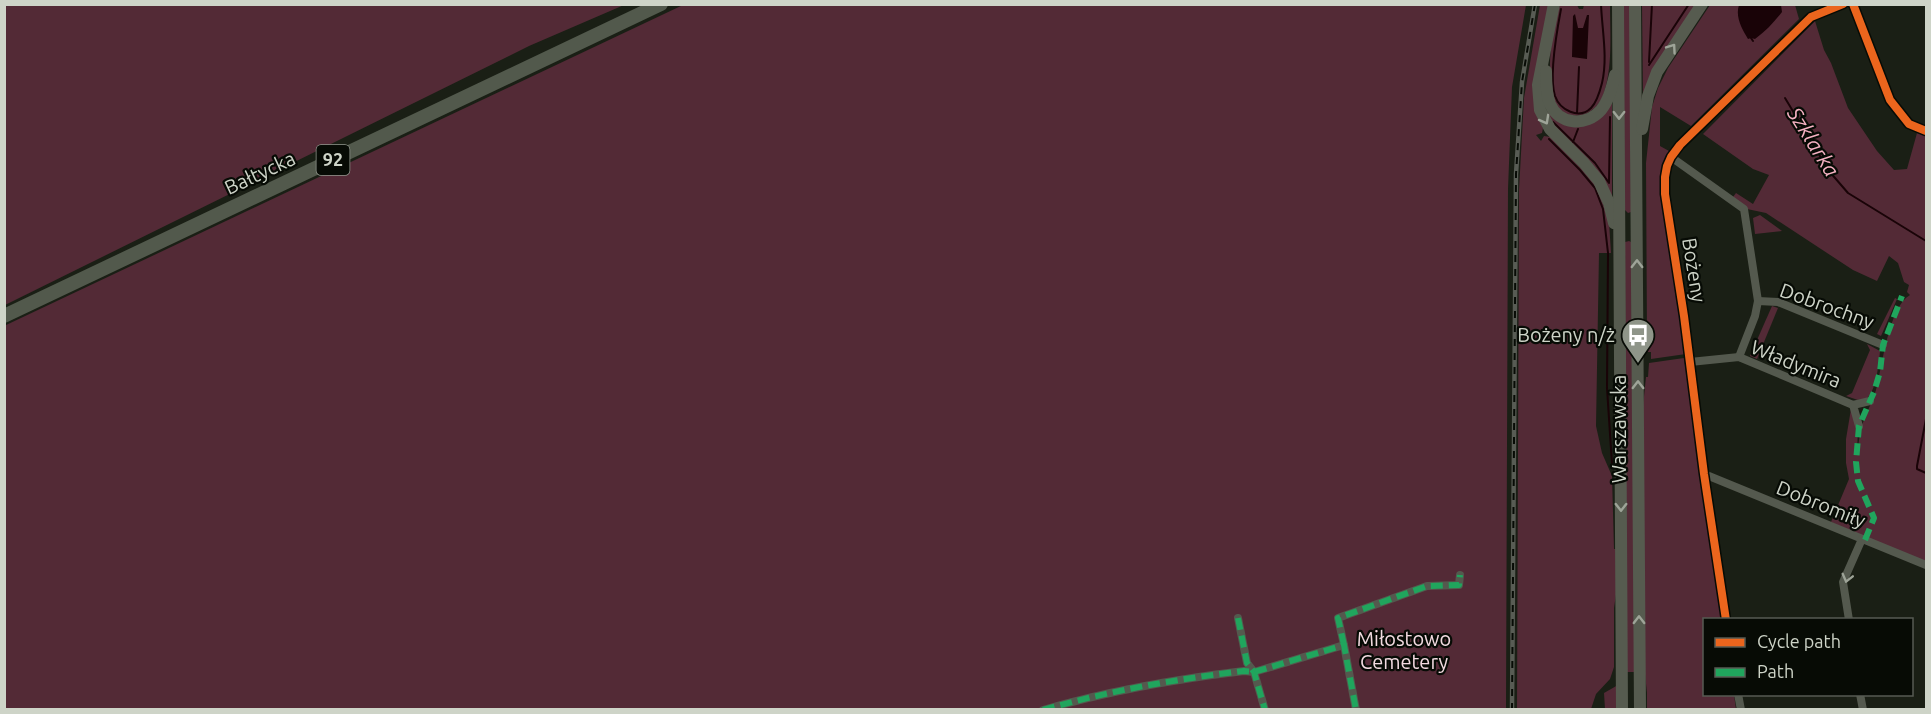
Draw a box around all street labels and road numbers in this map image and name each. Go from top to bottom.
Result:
road number: 92 [316,145,350,175]
street label: Bałtycka [221,146,299,199]
street label: Bożeny [1678,236,1711,304]
street label: Dobrochny [1777,278,1878,333]
street label: Władymira [1748,335,1845,392]
street label: Warszawska [1607,375,1630,483]
street label: Dobromiły [1773,475,1869,532]

